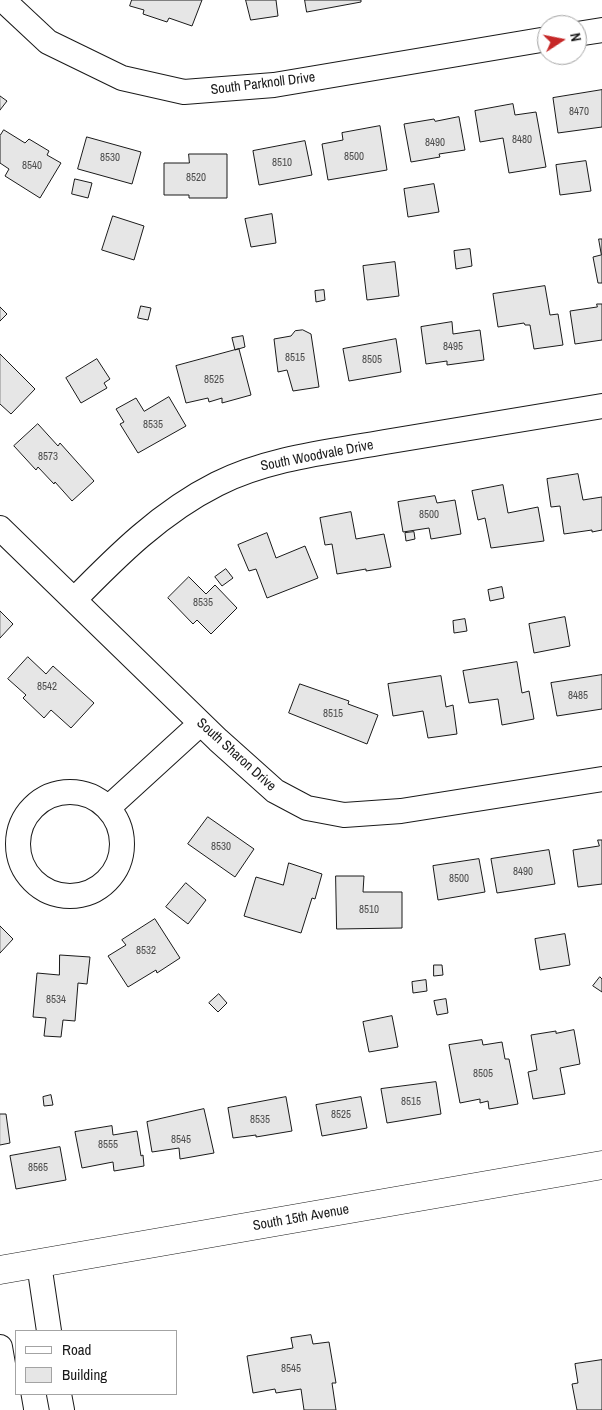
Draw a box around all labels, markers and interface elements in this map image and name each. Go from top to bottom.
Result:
north arrow [537,15,587,65]
text: N [566,32,585,43]
street label: South Parknoll Drive [210,69,316,99]
house number: 8470 [569,105,589,119]
house number: 8480 [512,133,532,147]
house number: 8490 [425,136,445,150]
house number: 8500 [344,150,364,164]
house number: 8530 [100,151,120,165]
house number: 8510 [272,156,292,170]
house number: 8540 [22,159,42,173]
house number: 8520 [186,171,206,185]
house number: 8495 [443,340,463,354]
house number: 8515 [285,351,305,365]
house number: 8505 [362,353,382,367]
house number: 8525 [204,373,224,387]
house number: 8535 [143,418,163,432]
street label: South Woodvale Drive [259,437,375,475]
house number: 8573 [38,450,58,464]
house number: 8500 [419,508,439,522]
house number: 8535 [193,596,213,610]
house number: 8542 [37,680,57,694]
house number: 8485 [568,689,588,703]
house number: 8515 [323,707,343,721]
street label: South Sharon Drive [193,715,279,795]
house number: 8530 [211,840,231,854]
house number: 8490 [513,865,533,879]
house number: 8500 [449,872,469,886]
house number: 8510 [359,903,379,917]
house number: 8532 [136,944,156,958]
house number: 8534 [46,993,66,1007]
house number: 8505 [473,1067,493,1081]
house number: 8515 [401,1095,421,1109]
house number: 8525 [331,1108,351,1122]
house number: 8535 [250,1113,270,1127]
house number: 8545 [171,1133,191,1147]
house number: 8555 [98,1138,118,1152]
house number: 8565 [28,1161,48,1175]
street label: South 15th Avenue [252,1201,350,1235]
legend [15,1330,178,1395]
text: Road [62,1339,91,1360]
house number: 8545 [281,1362,301,1376]
text: Building [62,1364,107,1385]

